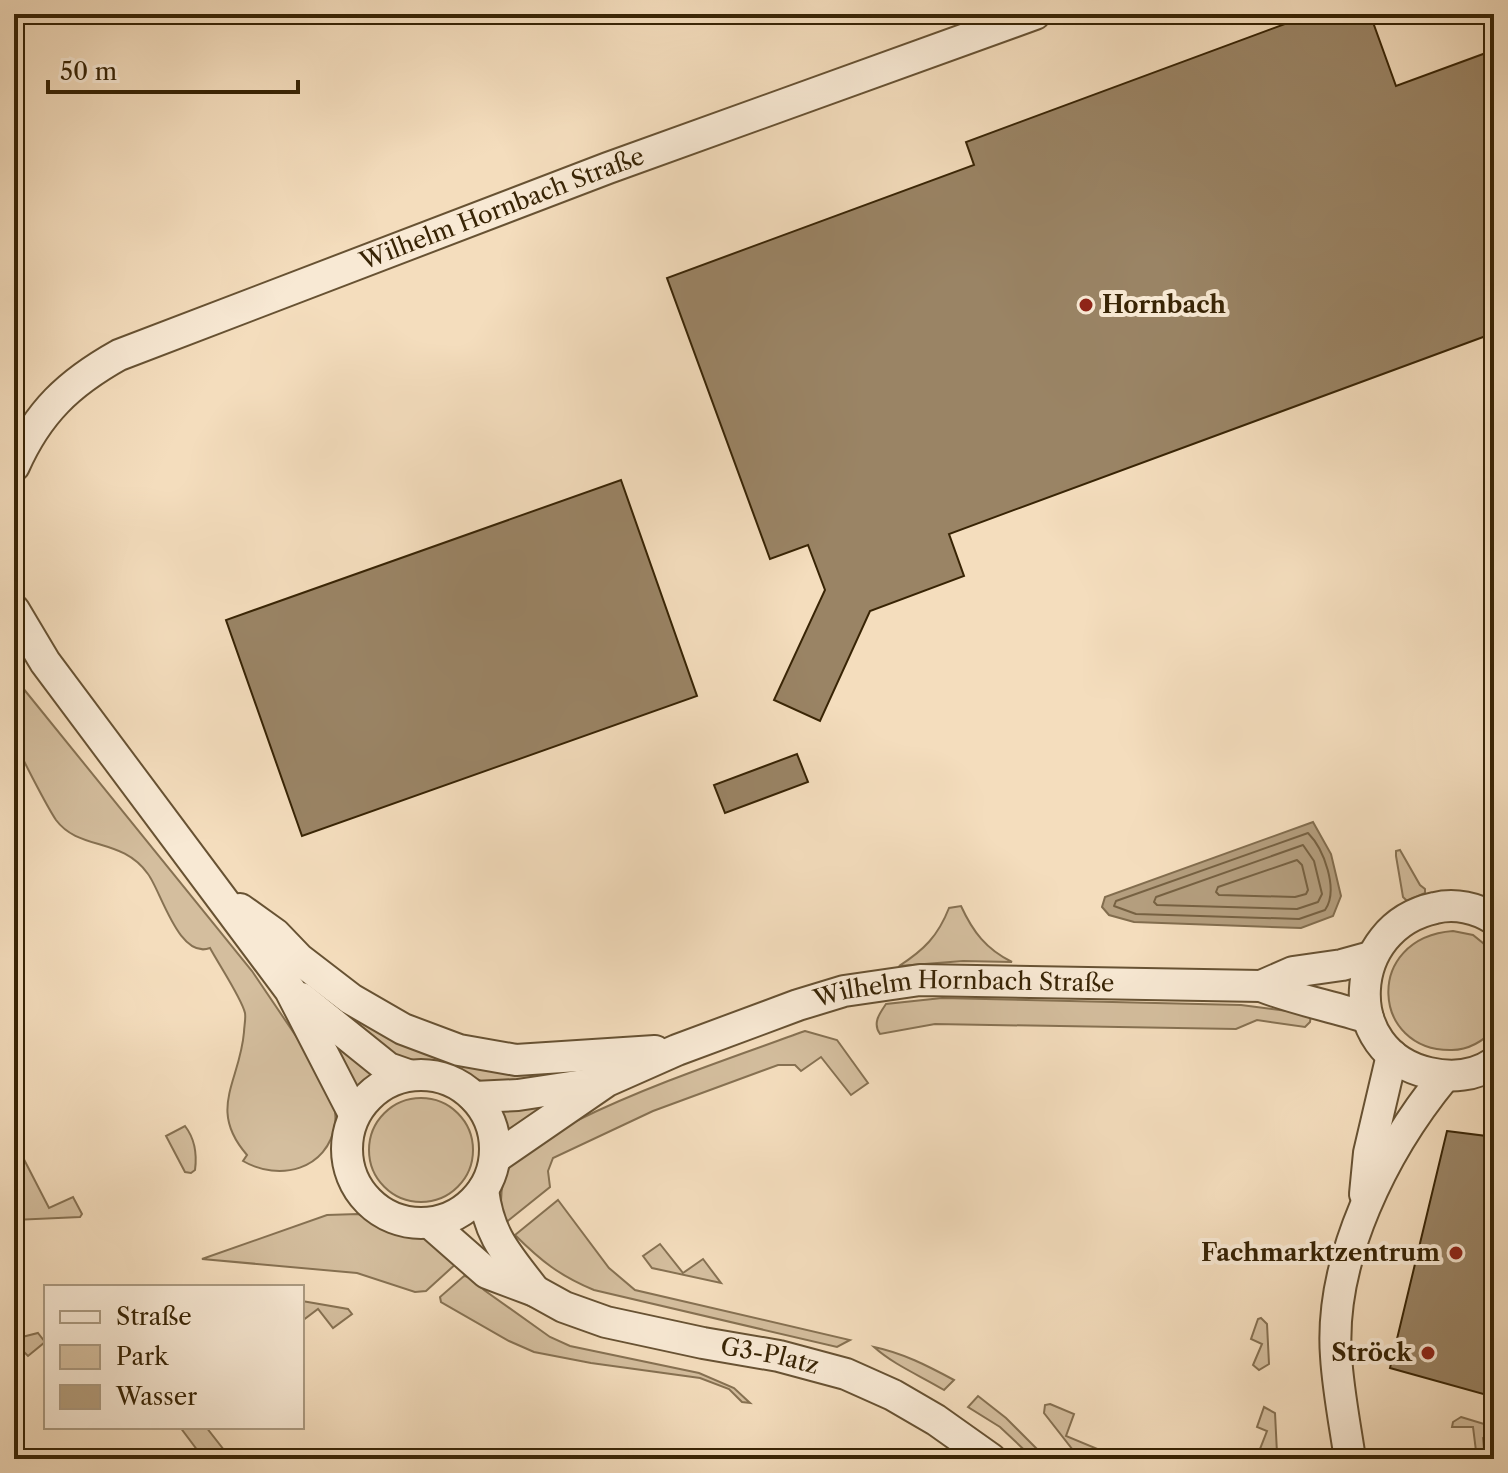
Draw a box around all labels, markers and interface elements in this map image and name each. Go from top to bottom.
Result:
scale bar [48,44,298,94]
text: 50 m [60,57,117,86]
street label: Wilhelm Hornbach Straße [355,141,648,276]
place label: Hornbach [1102,290,1227,319]
marker: Hornbach [1077,296,1095,314]
street label: Wilhelm Hornbach Straße [809,965,1115,1014]
place label: Fachmarktzentrum [1201,1238,1440,1267]
marker: Fachmarktzentrum [1447,1244,1465,1262]
legend [44,1285,304,1429]
text: Straße [116,1302,192,1331]
street label: G3-Platz [718,1331,822,1380]
place label: Ströck [1331,1338,1413,1367]
text: Park [116,1342,169,1371]
marker: Ströck [1419,1344,1437,1362]
text: Wasser [115,1382,197,1411]

